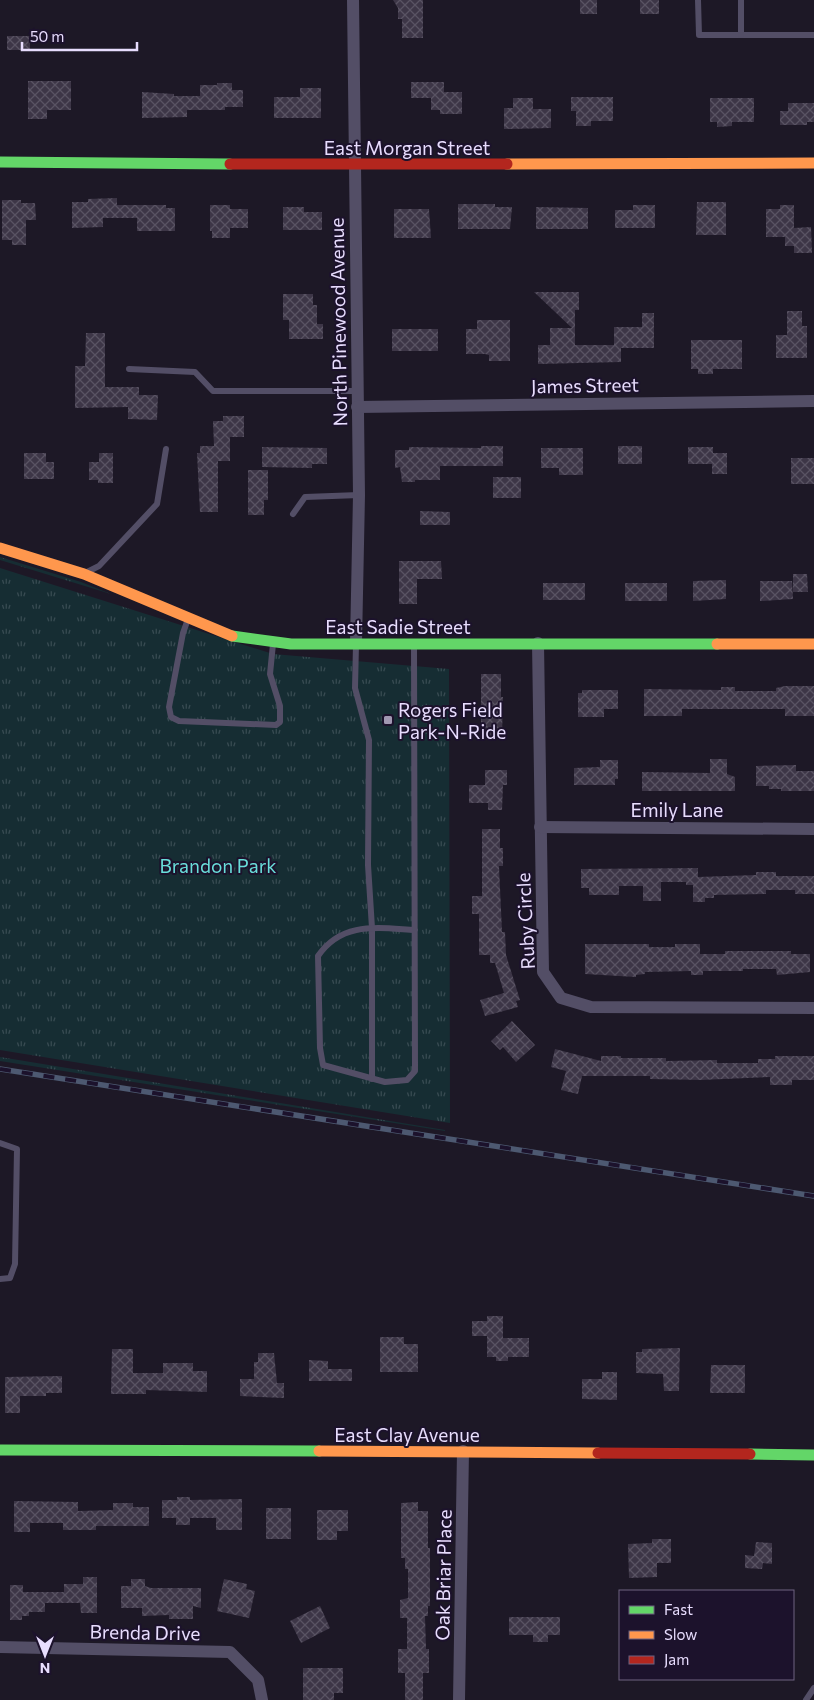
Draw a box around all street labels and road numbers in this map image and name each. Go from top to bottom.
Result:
street label: East Morgan Street [324,136,491,159]
street label: North Pinewood Avenue [325,218,351,426]
street label: James Street [531,373,639,397]
street label: East Sadie Street [325,615,471,638]
street label: Emily Lane [631,798,723,821]
street label: Ruby Circle [511,872,539,970]
street label: East Clay Avenue [334,1423,480,1446]
street label: Oak Briar Place [430,1509,456,1641]
street label: Brenda Drive [89,1620,201,1644]

